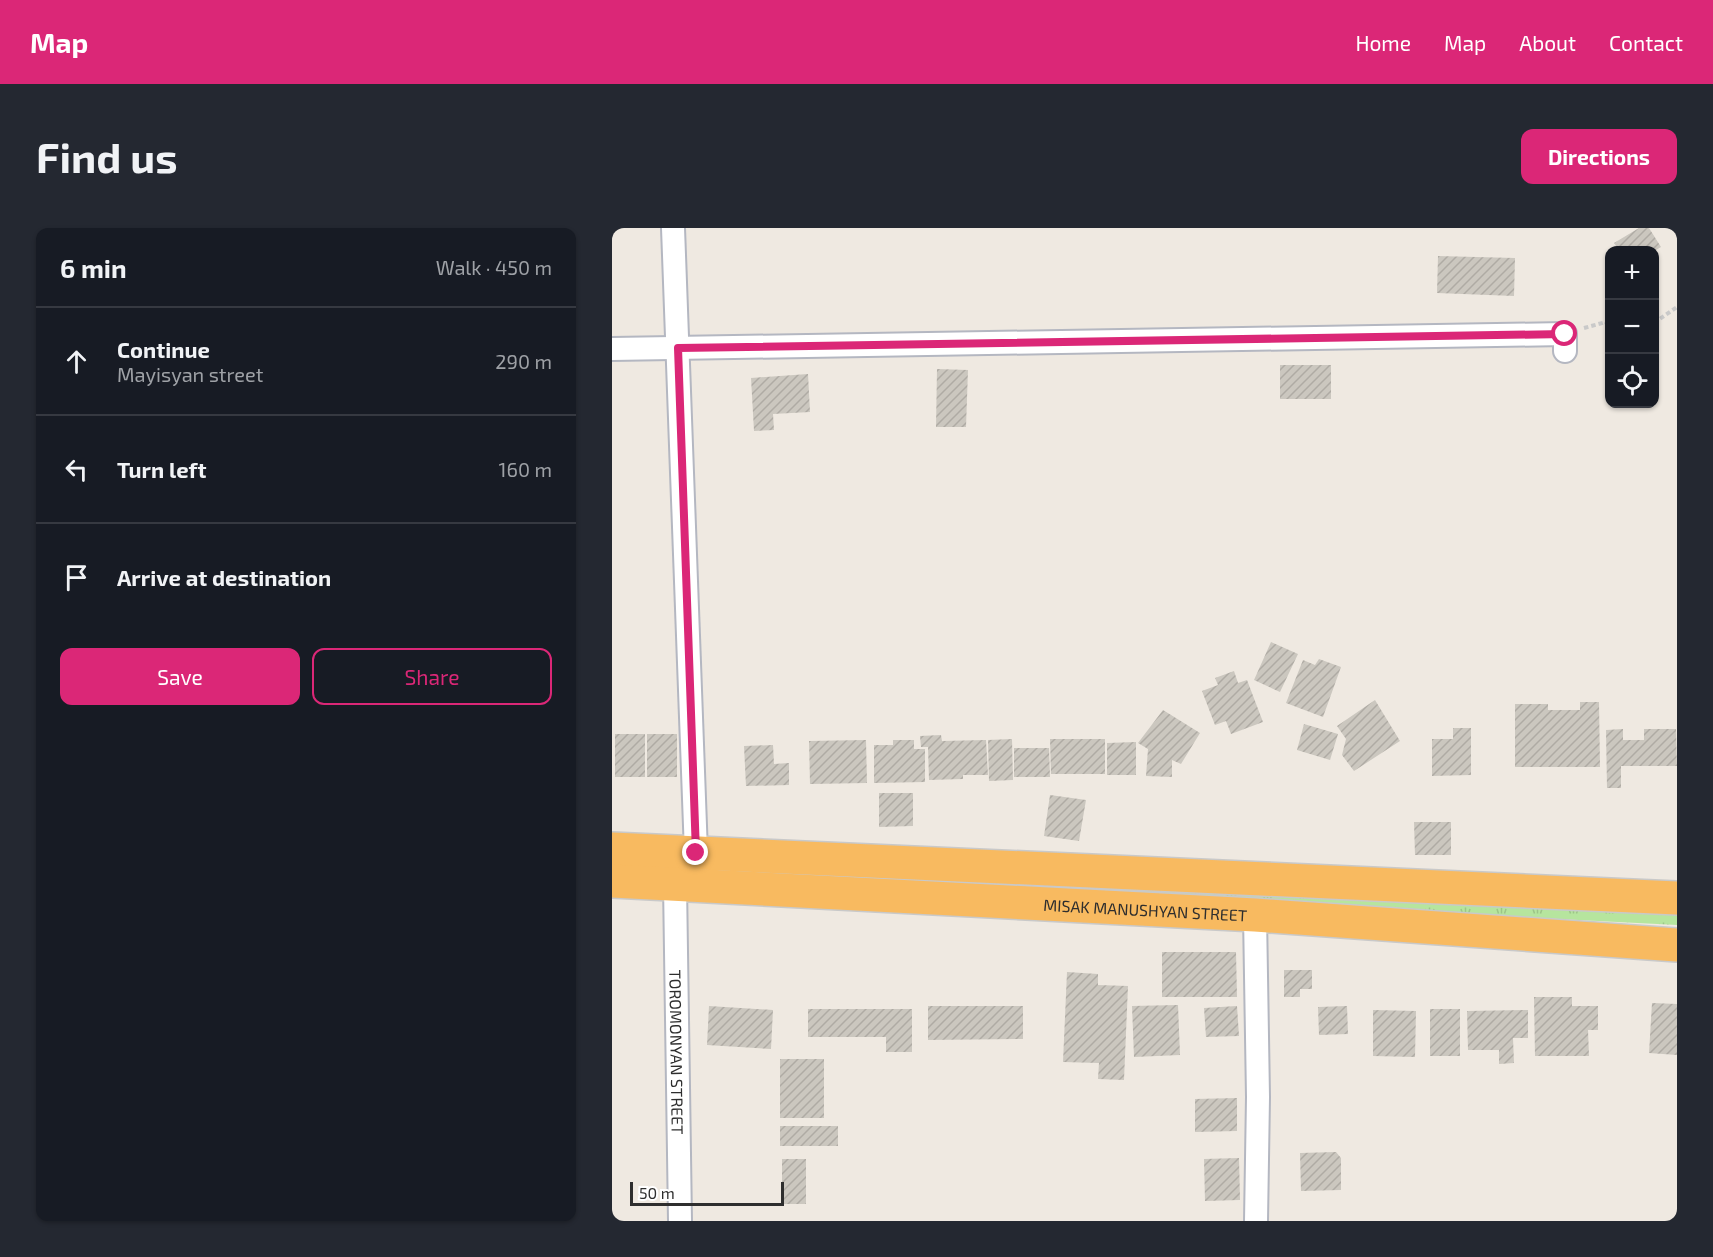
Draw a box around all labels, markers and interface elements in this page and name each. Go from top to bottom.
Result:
text: Map [30,25,88,59]
text: Home [1355,30,1411,55]
text: Map [1444,30,1486,55]
text: About [1519,30,1576,55]
text: Contact [1609,30,1683,55]
button: Directions [1521,129,1677,184]
text: Find us [36,131,178,181]
map controls [1605,246,1659,408]
button: + [1605,246,1659,300]
text: 6 min [60,252,127,283]
text: Walk · 450 m [436,255,552,279]
button: − [1605,300,1659,354]
route start [1551,320,1577,346]
text: Continue [117,336,210,362]
icon: ahead [60,345,93,378]
text: 290 m [495,349,552,373]
button: locate [1605,354,1659,408]
text: Mayisyan street [117,362,263,386]
icon: left [60,453,93,486]
text: Turn left [117,456,206,482]
text: 160 m [499,457,552,481]
icon: arrive [60,561,93,594]
text: Arrive at destination [117,564,331,590]
button: Save [60,648,300,705]
button: Share [312,648,552,705]
route end [682,839,708,865]
street label: MISAK MANUSHYAN STREET [1043,894,1248,924]
street label: TOROMONYAN STREET [667,969,688,1135]
scale bar [630,1179,784,1206]
text: 50 m [639,1183,675,1202]

